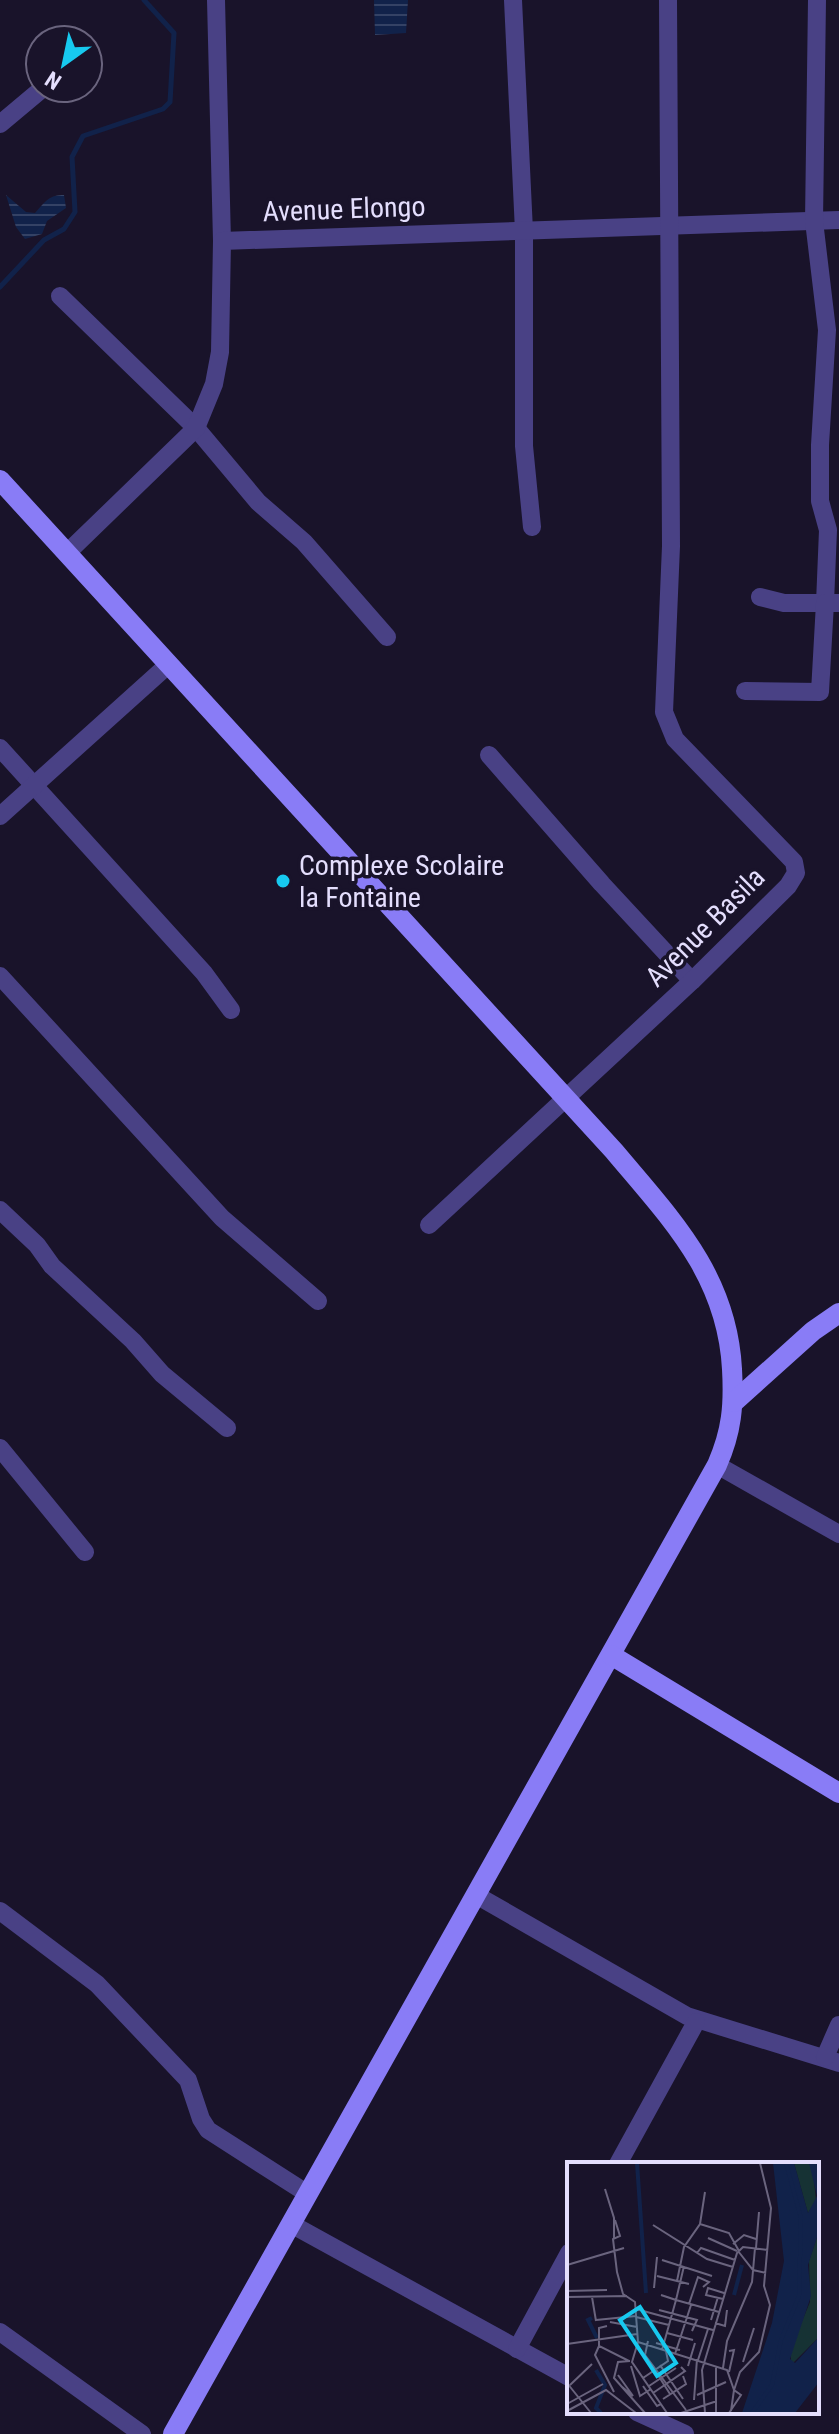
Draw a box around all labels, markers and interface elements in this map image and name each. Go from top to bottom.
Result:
north arrow [24,24,104,104]
text: N [41,66,66,95]
street label: Avenue Elongo [262,190,426,228]
place label: Complexe Scolaire la Fontaine [299,849,504,914]
street label: Avenue Basila [639,861,771,993]
marker: Complexe Scolaire la Fontaine [274,872,292,890]
inset map [567,2162,819,2414]

